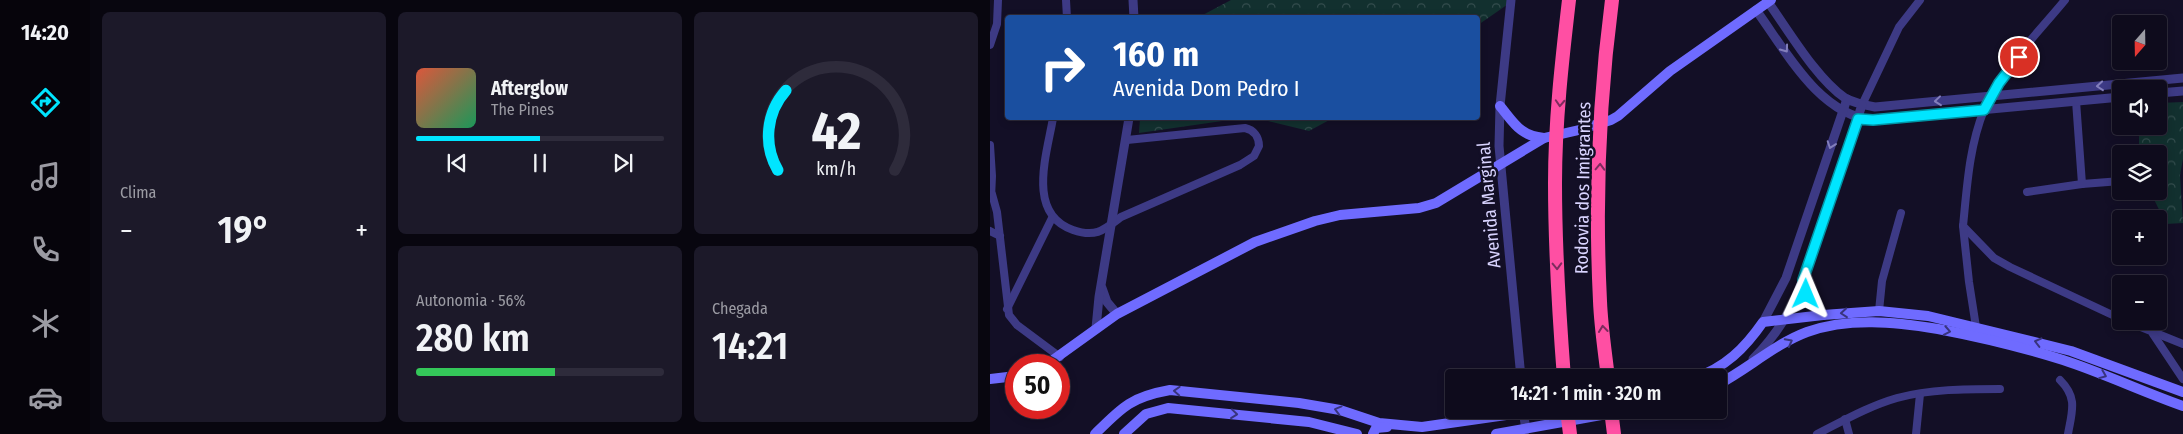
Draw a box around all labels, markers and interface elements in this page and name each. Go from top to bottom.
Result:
north arrow [2112,15,2168,70]
map controls [2112,15,2167,330]
text: 14:20 [21,19,69,46]
text: 160 m [1113,33,1199,75]
icon: right [1030,35,1095,100]
pin [1998,36,2040,78]
one-way arrow [1779,43,1787,52]
icon: arrive [2005,43,2033,71]
text: Avenida Dom Pedro I [1113,75,1300,102]
text: Afterglow [491,77,568,100]
one-way arrow [2095,80,2103,91]
button: sound [2112,80,2167,135]
icon: directions [28,85,63,120]
one-way arrow [1934,95,1942,106]
text: The Pines [491,100,554,119]
text: 42 [811,100,861,163]
one-way arrow [1554,100,1565,108]
street label: Rodovia dos Imigrantes [1570,101,1596,274]
one-way arrow [1827,140,1837,149]
street label: Avenida Marginal [1473,141,1505,269]
button: layers [2112,145,2167,200]
icon: previous [443,149,471,177]
icon: pause [526,149,554,177]
icon: next [609,149,637,177]
text: km/h [816,158,856,180]
icon: music [28,159,63,194]
one-way arrow [1594,162,1605,170]
text: Clima [120,183,156,202]
text: 19° [217,207,270,253]
button: + [2112,210,2167,265]
text: − [120,214,133,247]
text: + [355,214,368,247]
icon: phone [28,232,63,267]
one-way arrow [1552,262,1563,270]
position arrow [1779,267,1831,319]
button: − [2112,275,2167,330]
text: Autonomia · 56% [416,291,525,310]
text: Chegada [712,299,768,318]
icon: climate [28,306,63,341]
one-way arrow [1840,307,1848,318]
text: 280 km [416,315,530,361]
text: 14:21 [712,323,788,369]
one-way arrow [1598,325,1609,333]
one-way arrow [1943,326,1951,336]
one-way arrow [2034,337,2042,348]
one-way arrow [1783,338,1792,348]
speed limit sign: 50 [1005,354,1070,419]
one-way arrow [2098,369,2107,379]
icon: car [28,380,63,415]
text: 14:21 · 1 min · 320 m [1511,382,1661,405]
one-way arrow [1173,386,1181,396]
one-way arrow [1334,405,1343,416]
one-way arrow [1230,408,1238,419]

